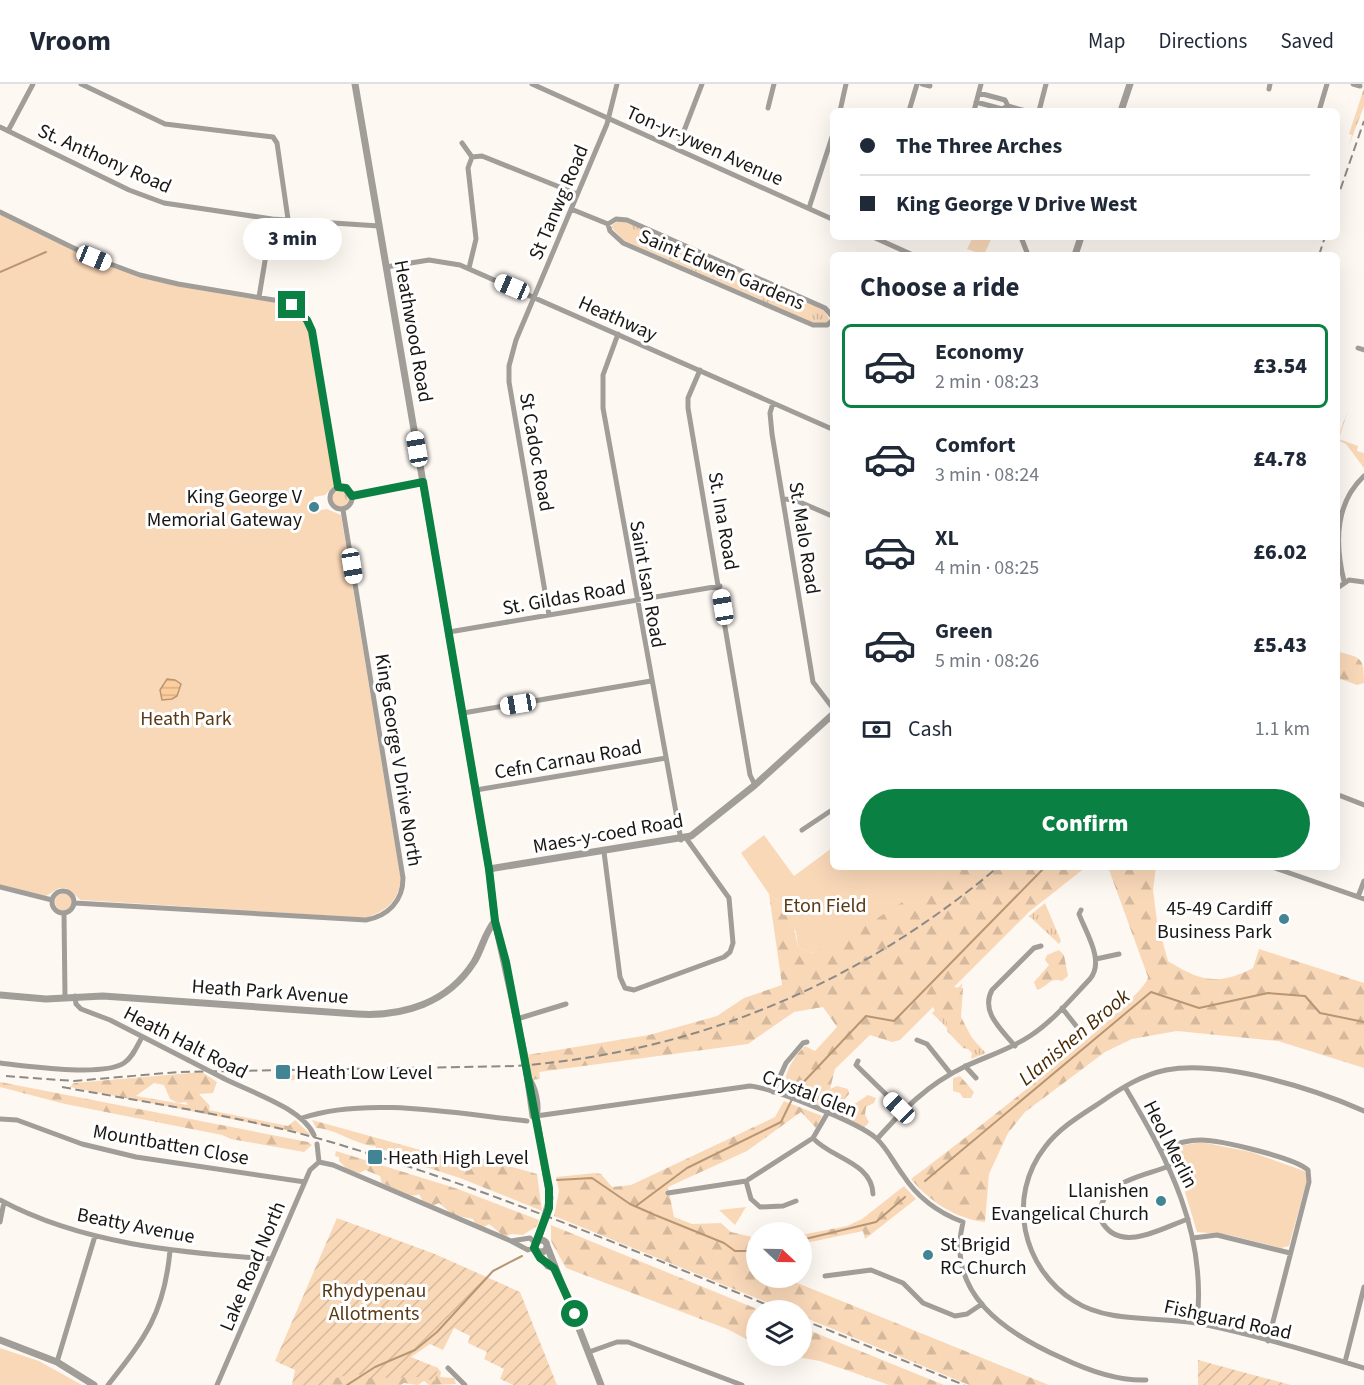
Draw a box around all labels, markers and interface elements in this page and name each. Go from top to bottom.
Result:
text: Vroom [30,21,111,61]
text: Map [1088,26,1126,56]
text: Directions [1159,26,1247,56]
text: Saved [1280,26,1334,56]
street label: Ton-yr-ywen Avenue [621,99,788,193]
street label: St. Anthony Road [33,117,176,201]
text: The Three Arches [896,130,1062,162]
street label: St Tanwg Road [522,140,596,264]
text: King George V Drive West [896,188,1137,220]
callout: 3 min [242,218,342,260]
street label: Saint Edwen Gardens [634,222,809,317]
text: 3 min [268,225,317,253]
car [74,243,114,273]
street label: Heathwood Road [387,258,439,405]
text: Choose a ride [860,268,1020,307]
car [492,272,532,302]
street label: Heathway [574,289,662,349]
route end [278,291,305,318]
text: Economy [935,336,1024,368]
icon: car [863,339,917,393]
text: £3.54 [1253,350,1307,382]
text: 2 min · 08:23 [935,368,1039,396]
street label: St Cadoc Road [512,390,560,514]
text: Comfort [935,429,1016,461]
car [405,430,429,468]
icon: car [863,432,917,486]
text: £4.78 [1253,443,1307,475]
text: 3 min · 08:24 [935,461,1039,489]
street label: St. Ina Road [701,470,745,572]
street label: St. Malo Road [781,480,827,596]
place label: King George V Memorial Gateway [147,483,303,534]
marker: King George V Memorial Gateway [307,500,321,514]
street label: Saint Isan Road [622,518,672,650]
text: XL [935,522,959,554]
icon: car [863,525,917,579]
text: £6.02 [1253,536,1307,568]
car [340,547,364,585]
text: 4 min · 08:25 [935,554,1039,582]
street label: St. Gildas Road [500,573,628,623]
car [711,588,735,626]
text: Green [935,615,993,647]
icon: car [863,618,917,672]
text: £5.43 [1253,629,1307,661]
text: 5 min · 08:26 [935,647,1039,675]
street label: King George V Drive North [367,652,429,869]
car [499,692,537,716]
park label: Heath Park [140,705,232,733]
icon: cash [860,713,893,746]
text: Cash [908,713,953,745]
text: 1.1 km [1255,715,1310,743]
street label: Cefn Carnau Road [492,733,644,787]
button: Confirm [860,789,1310,858]
street label: Maes-y-coed Road [531,807,686,861]
park label: Eton Field [783,892,867,920]
place label: 45-49 Cardiff Business Park [1157,895,1273,946]
marker: 45-49 Cardiff Business Park [1277,912,1291,926]
street label: Heath Park Avenue [191,973,349,1011]
water label: Llanishen Brook [1012,981,1137,1093]
street label: Heath Halt Road [119,1000,253,1086]
place label: Heath Low Level [296,1059,433,1087]
marker: Heath Low Level [274,1063,292,1081]
street label: Crystal Glen [758,1063,861,1125]
car [880,1089,918,1127]
street label: Heol Merlin [1136,1096,1204,1193]
street label: Mountbatten Close [91,1117,251,1172]
place label: Heath High Level [388,1144,529,1172]
marker: Heath High Level [366,1148,384,1166]
place label: Llanishen Evangelical Church [991,1177,1149,1228]
marker: Llanishen Evangelical Church [1154,1194,1168,1208]
street label: Lake Road North [213,1197,293,1336]
street label: Beatty Avenue [75,1201,197,1251]
north arrow [746,1222,812,1288]
map controls [746,1222,812,1366]
place label: St Brigid RC Church [940,1231,1027,1282]
marker: St Brigid RC Church [921,1248,935,1262]
park label: Rhydypenau Allotments [322,1277,426,1328]
street label: Fishguard Road [1161,1293,1294,1347]
route start [561,1300,588,1327]
button: layers [746,1300,812,1366]

